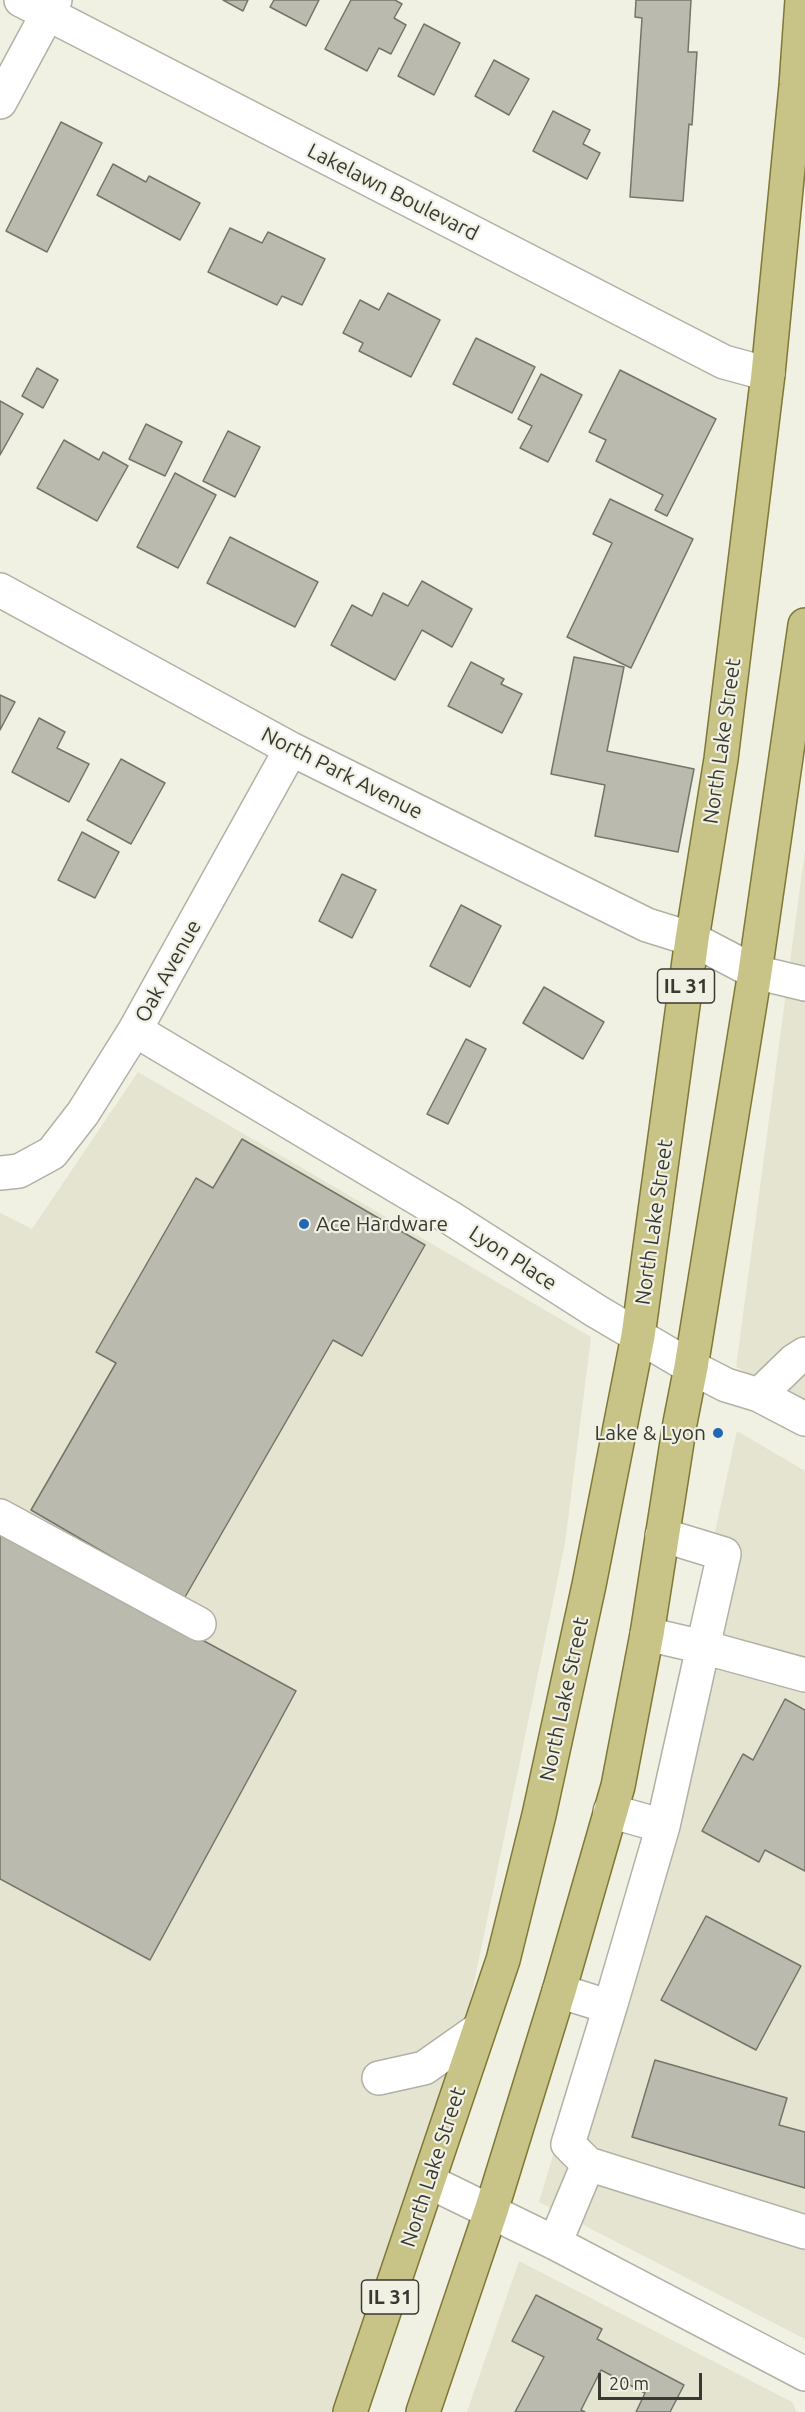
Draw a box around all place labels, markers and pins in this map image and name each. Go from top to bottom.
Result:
place label: Ace Hardware [316,1211,448,1237]
marker: Ace Hardware [297,1217,311,1231]
place label: Lake & Lyon [595,1420,706,1446]
marker: Lake & Lyon [711,1426,725,1440]

